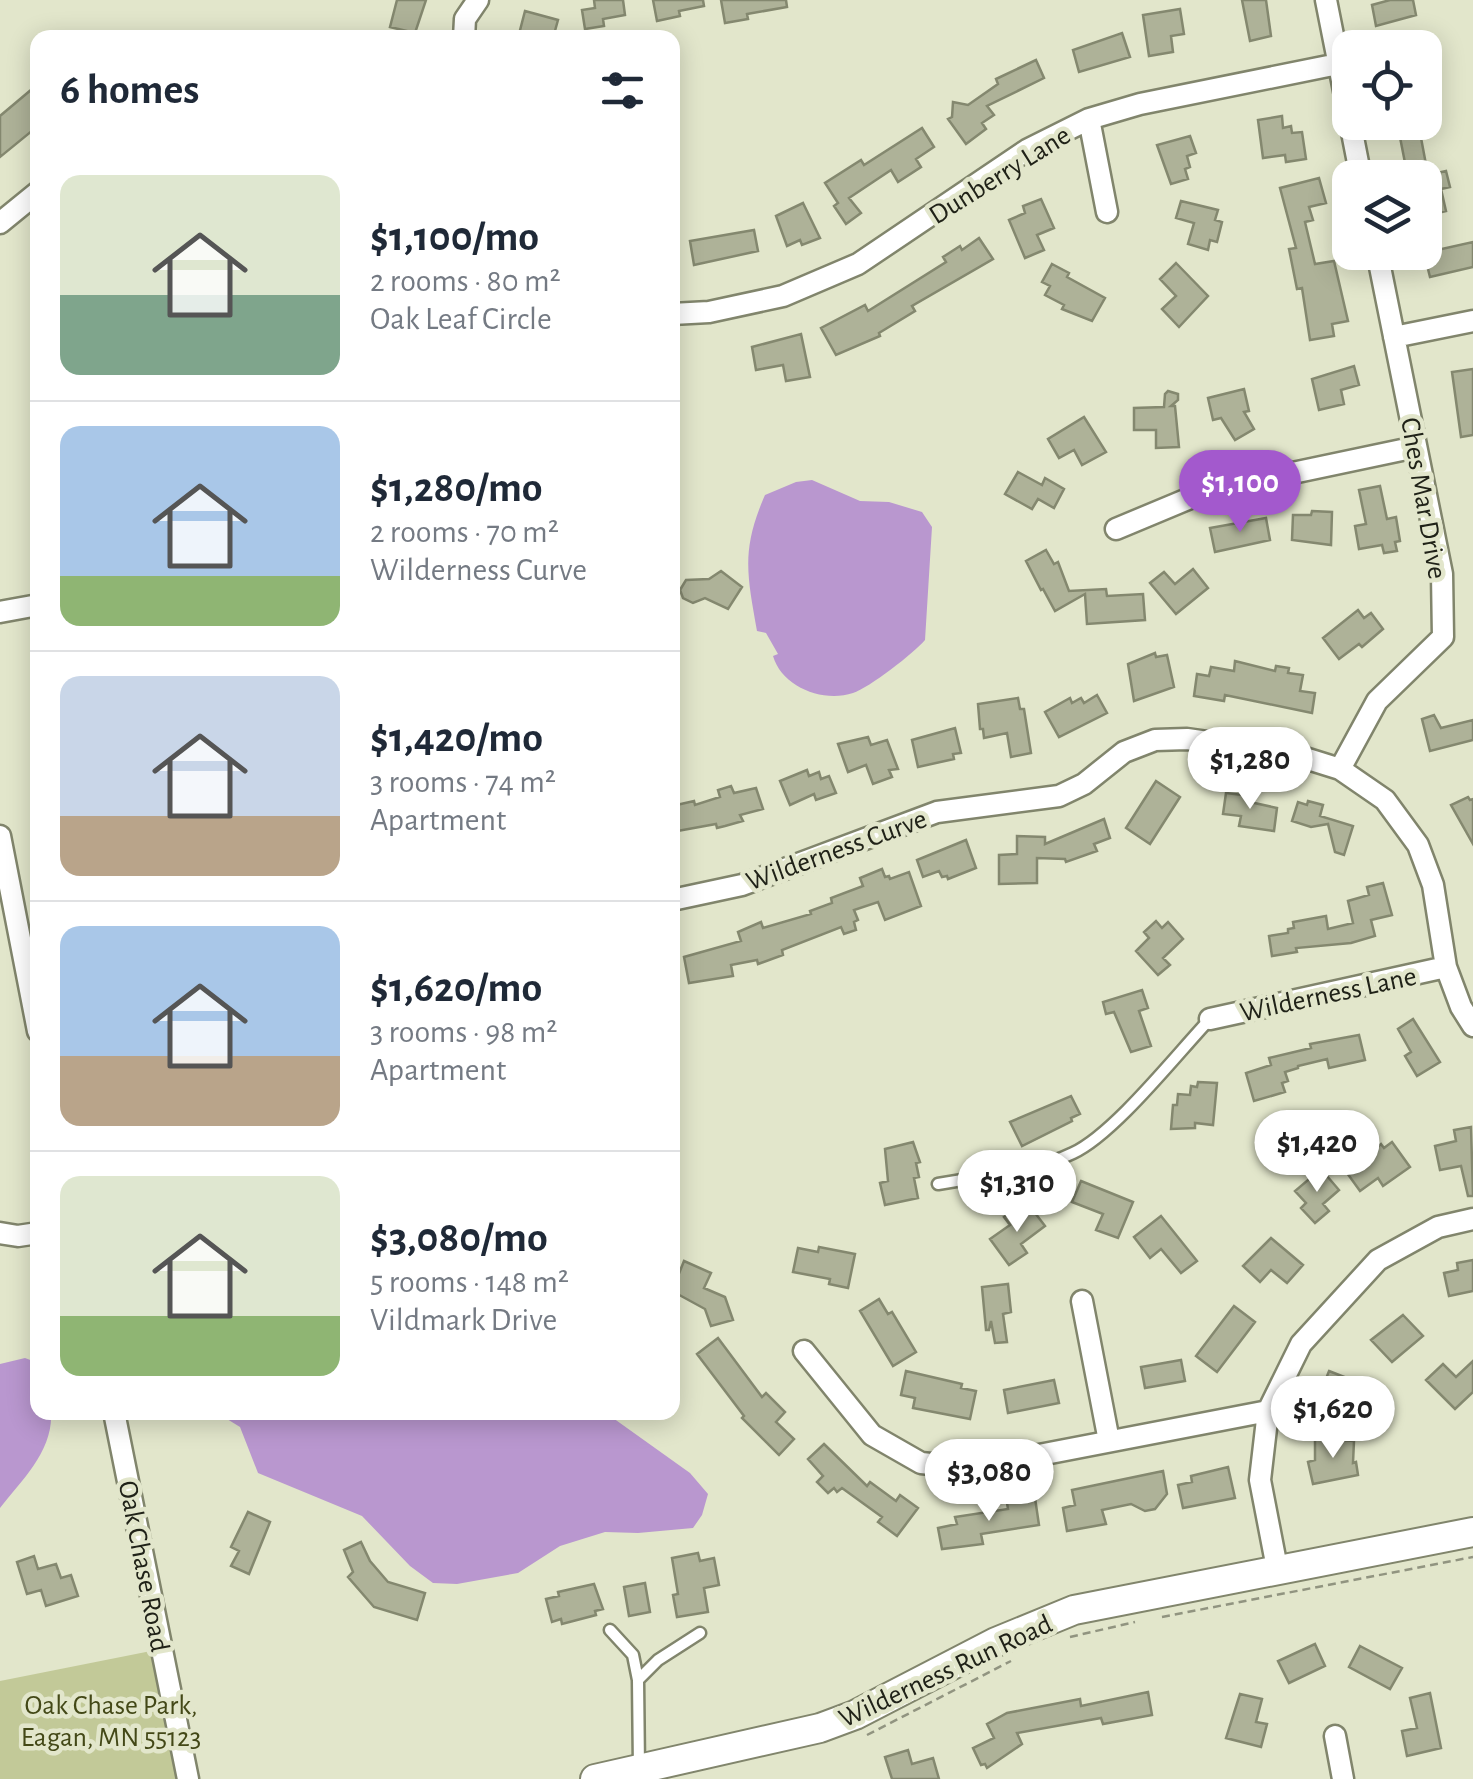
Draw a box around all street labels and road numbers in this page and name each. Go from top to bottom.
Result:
street label: Dunberry Lane [925,121,1076,230]
street label: Ches Mar Drive [1395,415,1451,581]
street label: Wilderness Curve [743,805,931,896]
street label: Wilderness Lane [1238,963,1419,1027]
street label: Oak Chase Road [113,1478,173,1654]
street label: Wilderness Run Road [835,1610,1057,1733]

